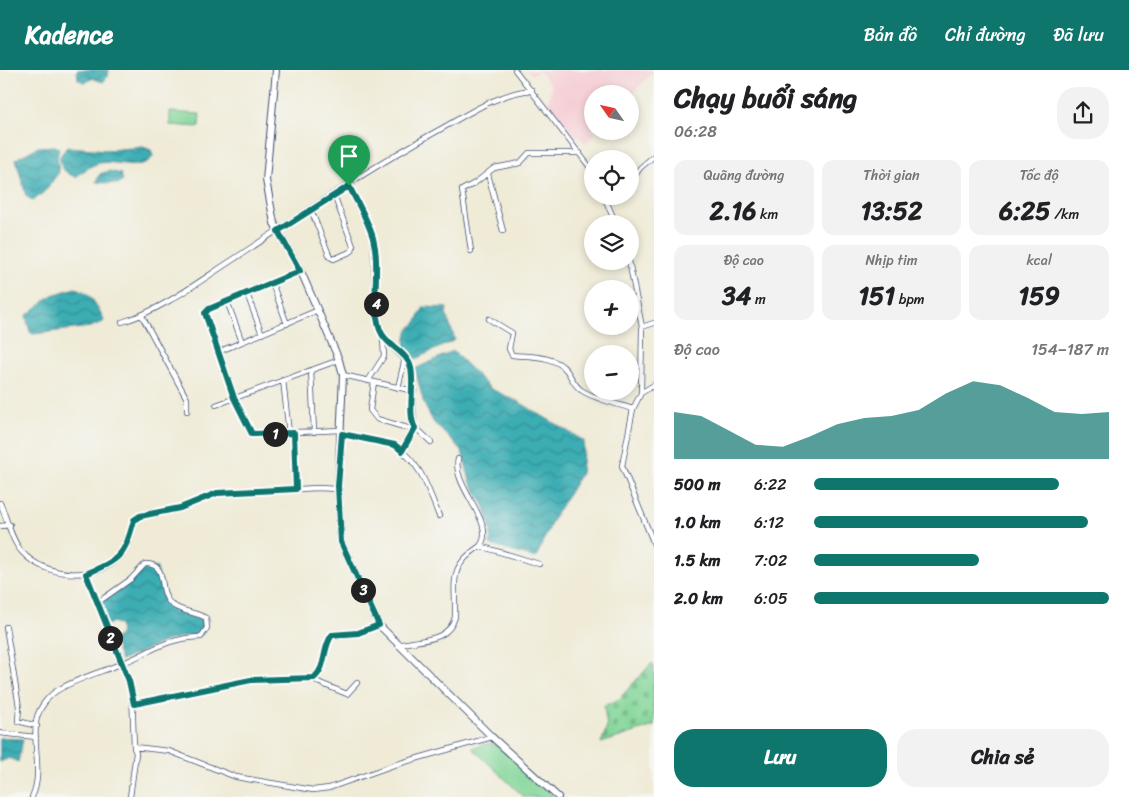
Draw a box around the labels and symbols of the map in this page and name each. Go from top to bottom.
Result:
north arrow [584,85,639,140]
pin [328,135,370,186]
pin: 4 [364,292,388,316]
pin: 1 [262,422,288,446]
pin: 3 [350,578,376,602]
pin: 2 [98,626,122,650]

